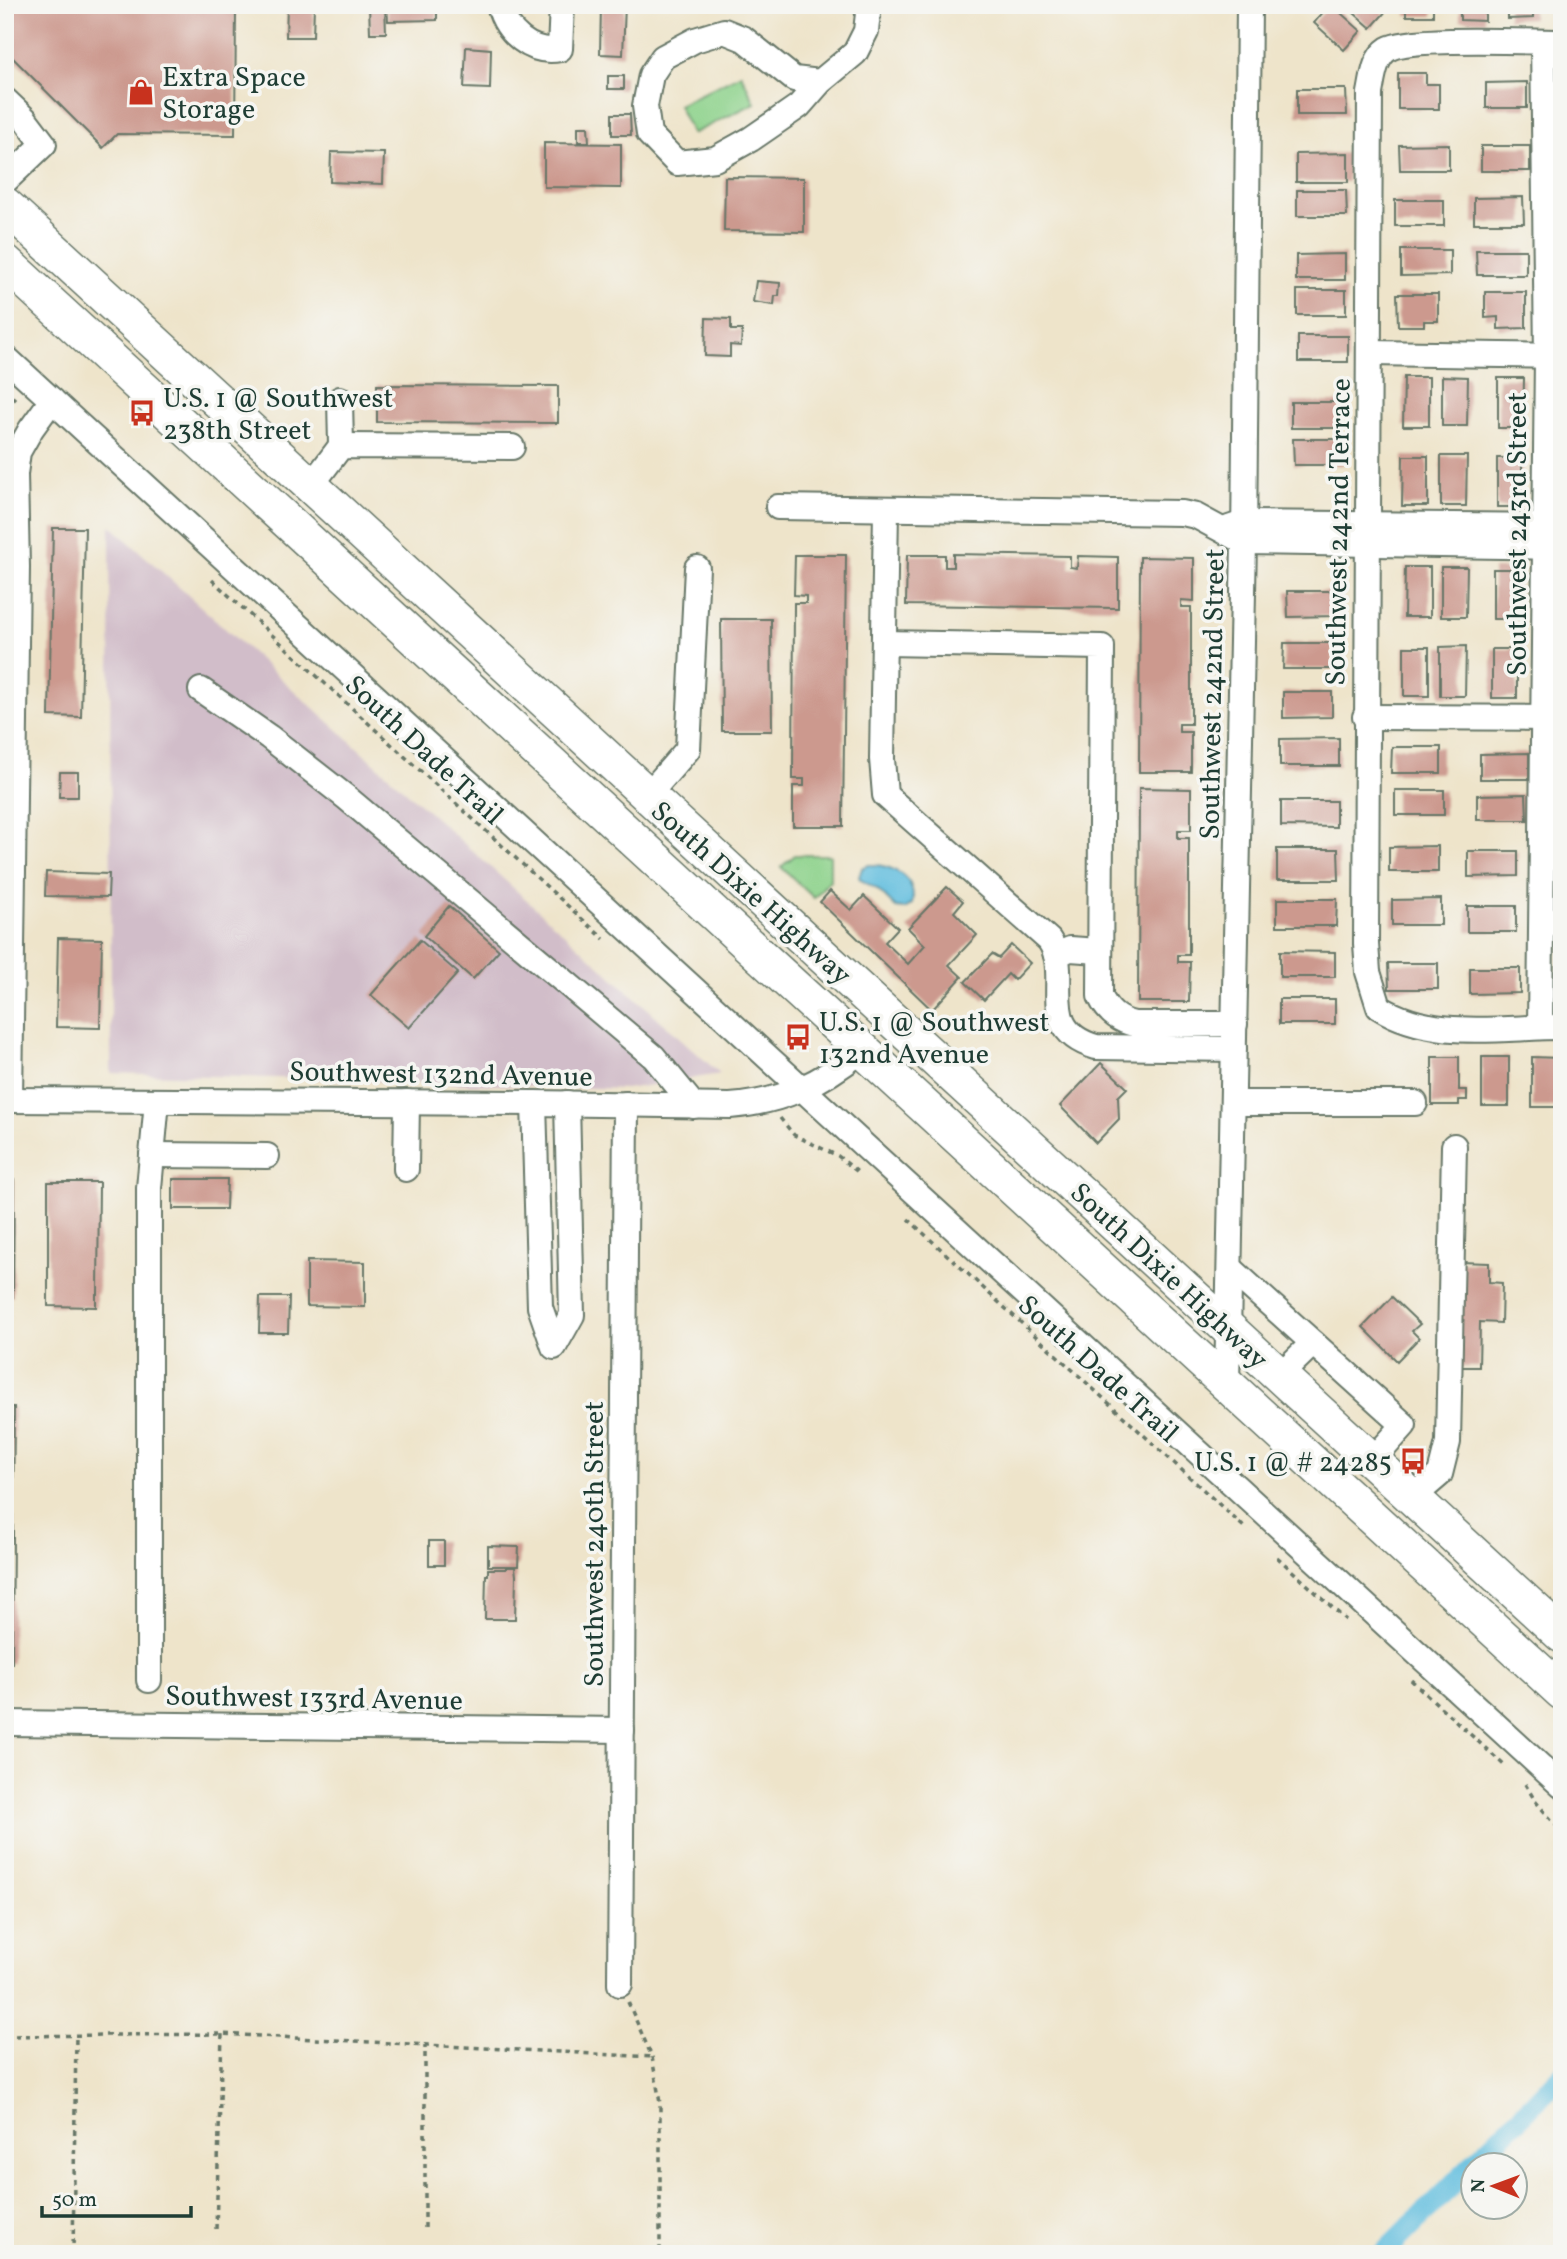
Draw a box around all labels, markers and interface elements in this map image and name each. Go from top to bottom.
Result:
place label: Extra Space Storage [162,59,306,130]
shop icon: Extra Space Storage [126,77,156,107]
street label: Southwest 242nd Terrace [1317,378,1362,686]
place label: U.S. 1 @ Southwest 238th Street [163,380,393,451]
street label: Southwest 243rd Street [1499,392,1538,676]
bus stop icon: U.S. 1 @ Southwest 238th Street [127,398,157,428]
street label: Southwest 242nd Street [1191,548,1236,840]
street label: South Dade Trail [335,667,511,835]
street label: South Dixie Highway [641,793,859,995]
place label: U.S. 1 @ Southwest 132nd Avenue [819,1004,1049,1075]
bus stop icon: U.S. 1 @ Southwest 132nd Avenue [783,1022,813,1052]
street label: Southwest 132nd Avenue [289,1053,593,1098]
street label: South Dixie Highway [1061,1174,1276,1379]
street label: South Dade Trail [1008,1287,1186,1453]
street label: Southwest 240th Street [576,1401,615,1687]
place label: U.S. 1 @ # 24285 [1194,1444,1392,1483]
bus stop icon: U.S. 1 @ # 24285 [1398,1446,1428,1476]
street label: Southwest 133rd Avenue [165,1677,463,1722]
north arrow [1458,2150,1528,2220]
scale bar [42,2175,191,2219]
text: N [1466,2178,1492,2193]
text: 50 m [52,2186,97,2215]

